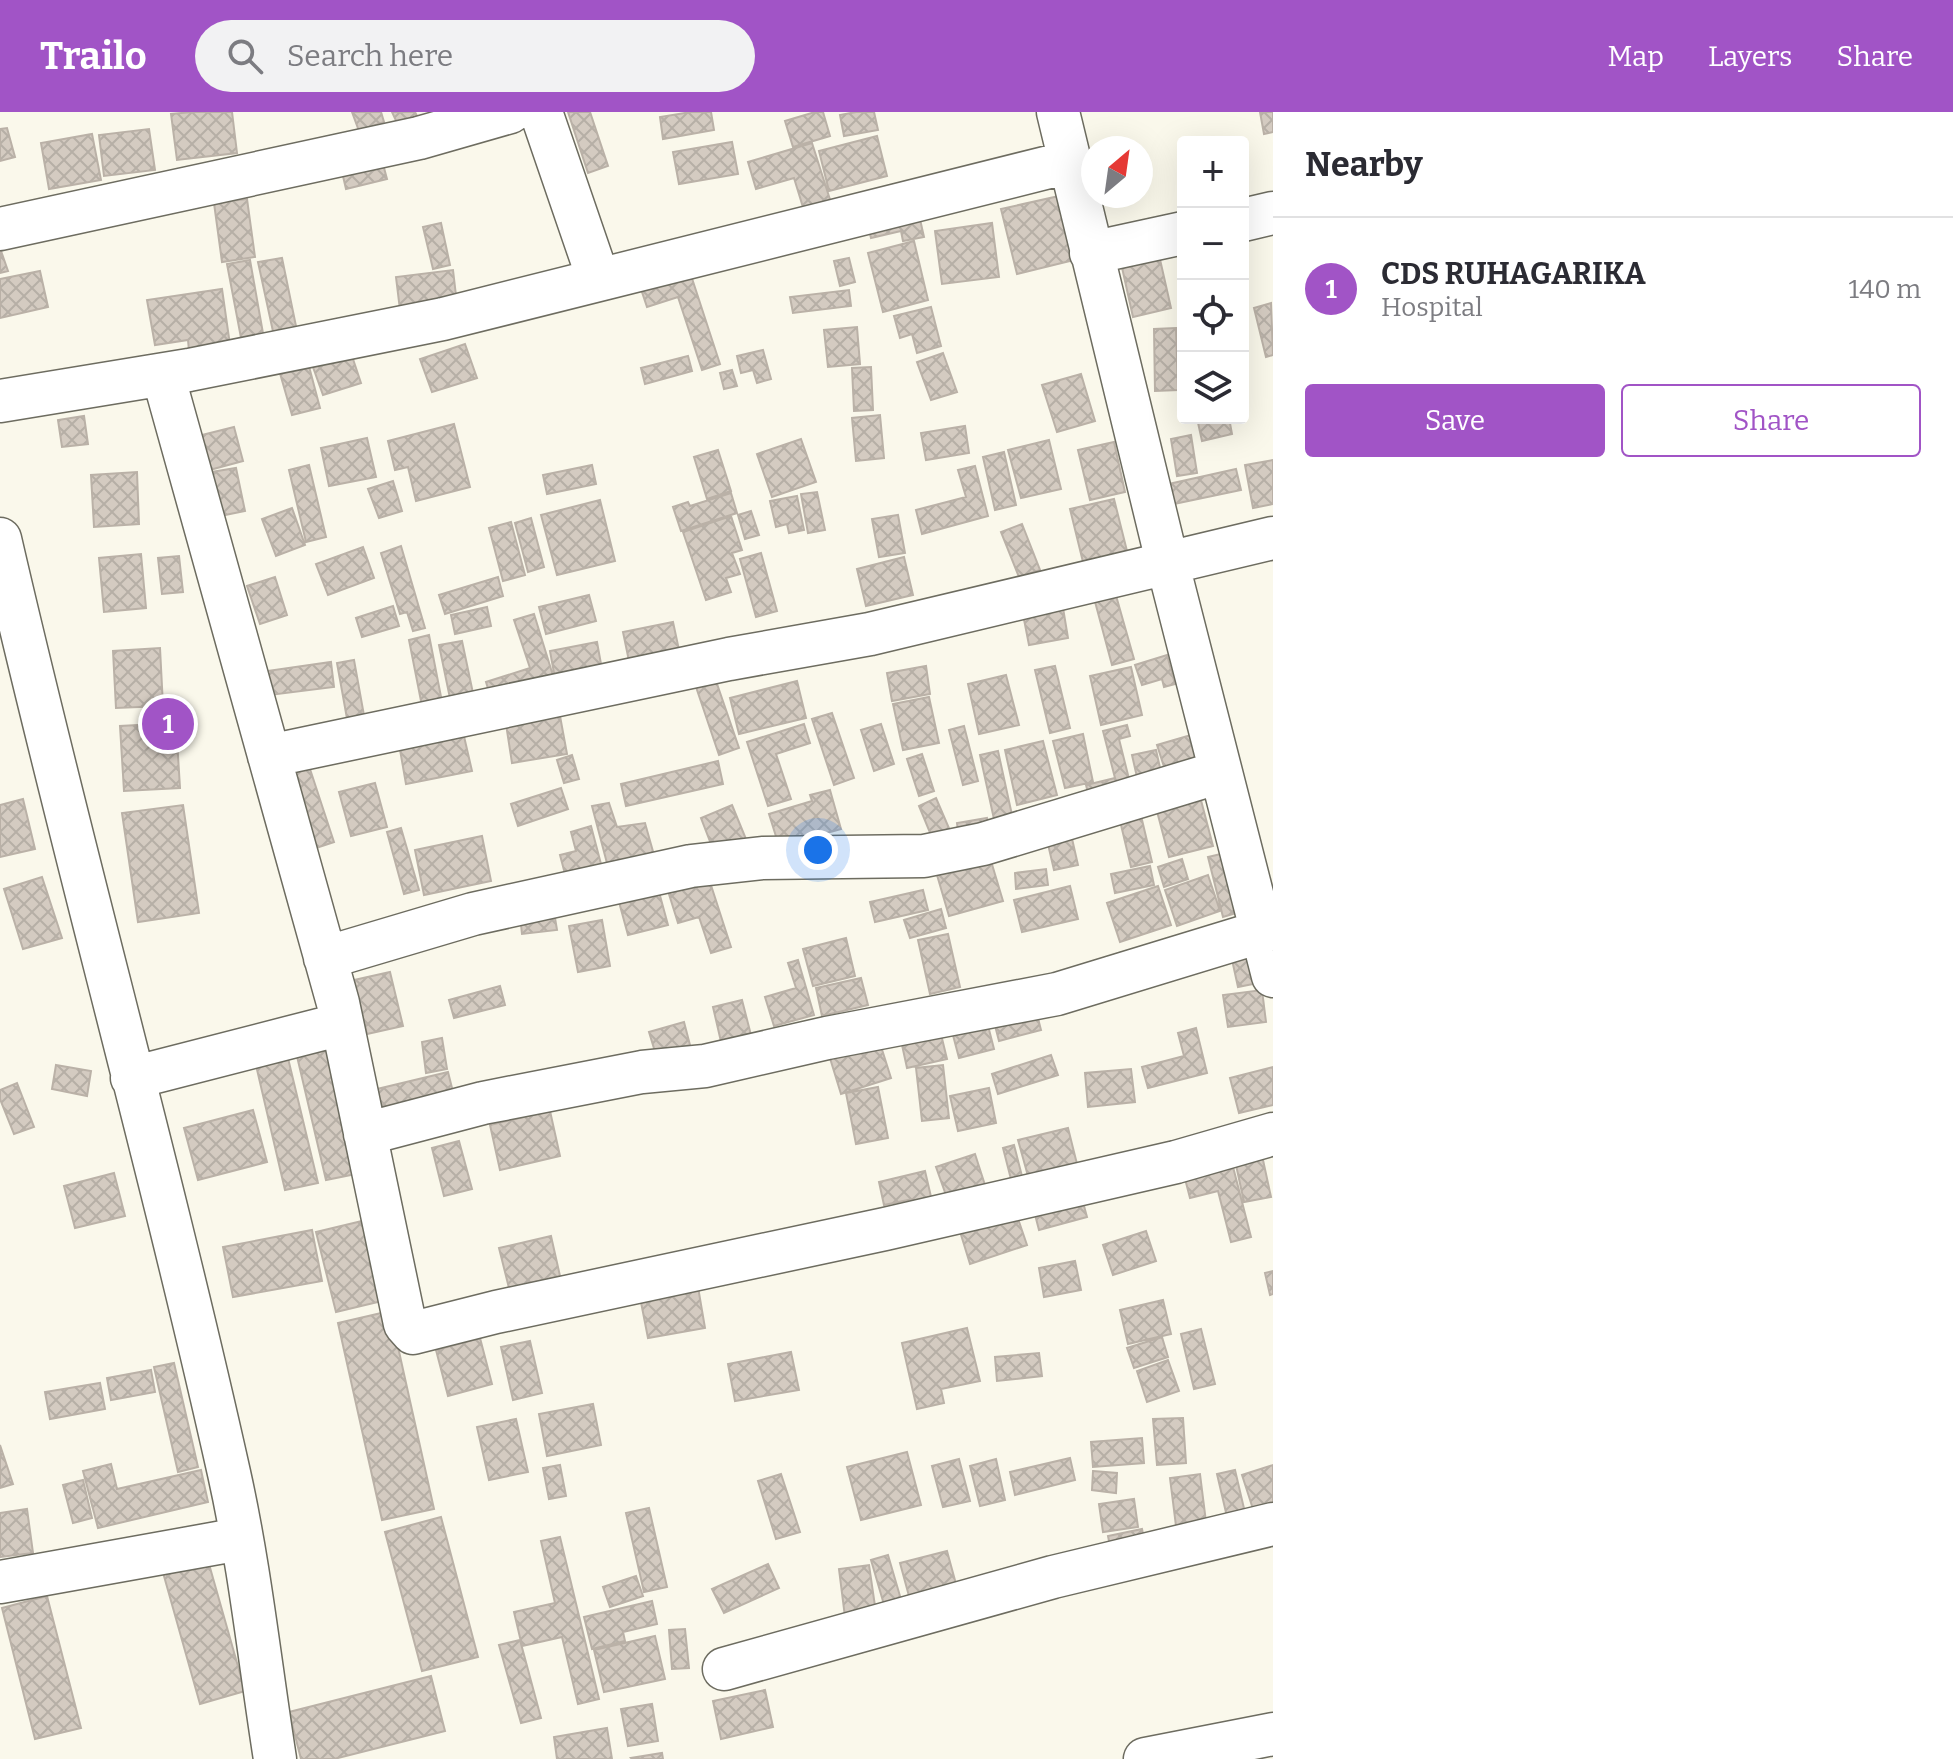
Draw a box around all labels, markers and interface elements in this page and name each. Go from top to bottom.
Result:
search box [195,20,755,92]
text: Trailo [40,33,147,79]
icon: search [223,34,267,78]
text: Search here [287,38,453,74]
text: Map [1607,40,1664,73]
text: Layers [1708,40,1792,73]
text: Share [1836,40,1913,73]
north arrow [1081,136,1153,208]
map controls [1177,136,1249,424]
button: + [1177,136,1249,208]
text: Nearby [1305,144,1423,185]
button: − [1177,208,1249,280]
text: CDS RUHAGARIKA [1381,256,1646,292]
text: 1 [1325,274,1337,305]
text: 140 m [1849,274,1921,305]
button: locate [1177,280,1249,352]
text: Hospital [1381,292,1483,323]
button: layers [1177,352,1249,424]
button: Save [1305,384,1605,457]
button: Share [1621,384,1921,457]
pin: 1 [142,694,194,754]
your location [798,830,838,870]

